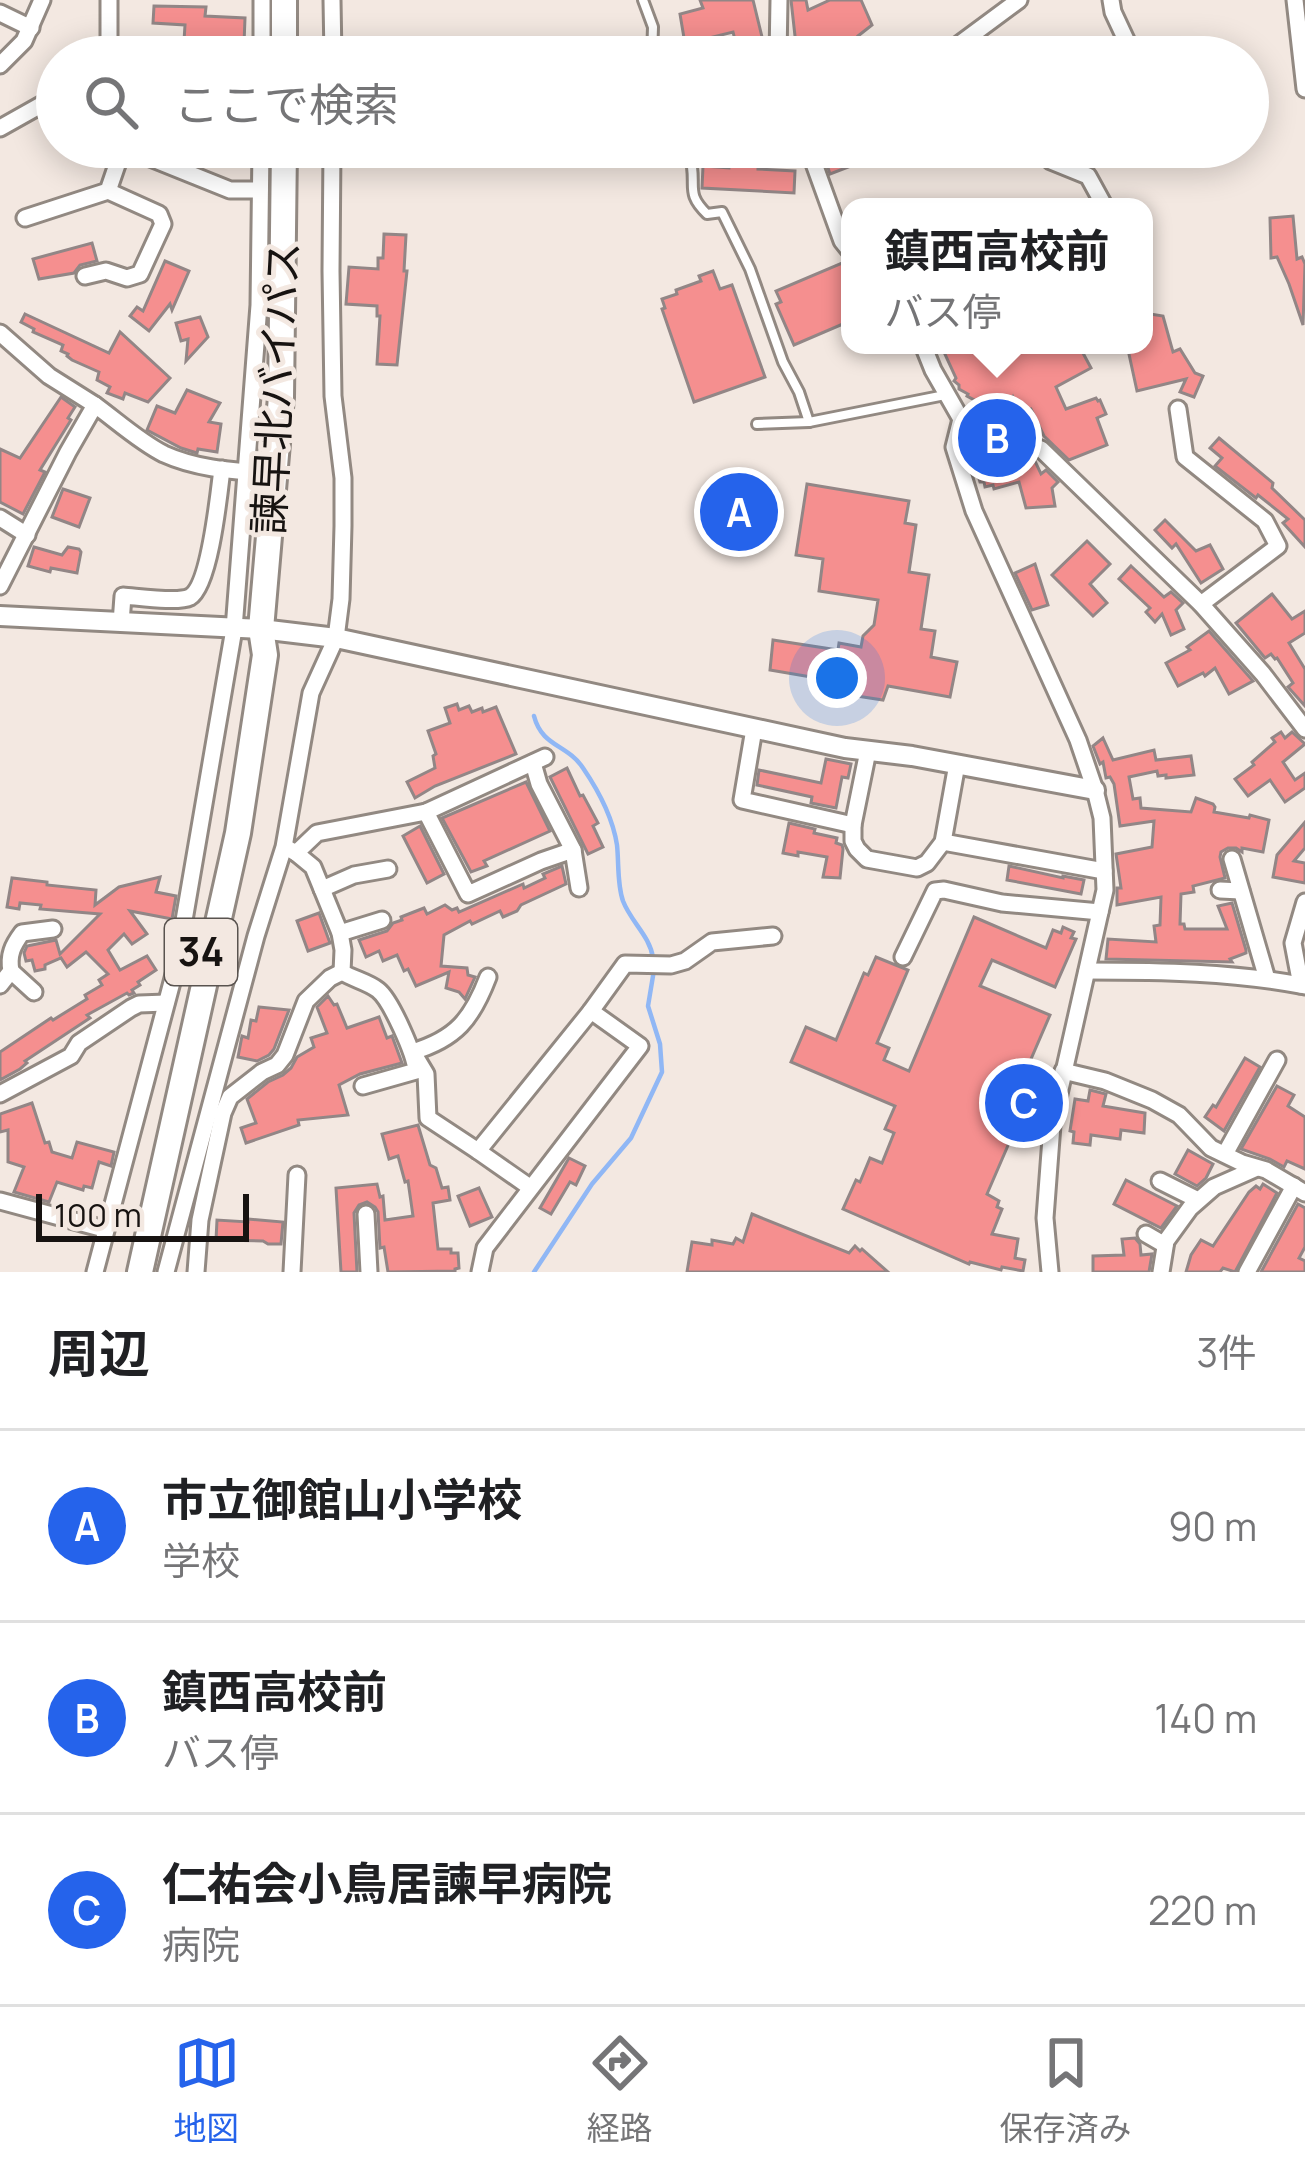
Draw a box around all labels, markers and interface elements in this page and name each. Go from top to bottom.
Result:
search box [36,36,1269,168]
icon: search [78,69,144,135]
text: ここで検索 [174,73,399,135]
popup [841,198,1153,354]
text: 鎮西高校前 [884,219,1110,281]
street label: 諫早北バイパス [238,240,312,536]
text: バス停 [884,284,1002,338]
pin: B [958,393,1036,483]
pin: A [700,467,778,557]
your location [807,648,867,708]
road number: 34 [165,919,237,985]
pin: C [985,1058,1063,1148]
scale bar [36,1188,249,1241]
text: 100 m [54,1192,142,1237]
text: 周辺 [48,1318,150,1387]
text: 3件 [1196,1325,1257,1379]
text: 市立御館山小学校 [162,1468,522,1530]
text: A [74,1499,100,1553]
text: 90 m [1168,1499,1257,1553]
text: 学校 [162,1533,240,1587]
text: 鎮西高校前 [162,1660,387,1722]
text: B [75,1691,99,1745]
text: 140 m [1154,1691,1257,1745]
text: バス停 [162,1725,279,1779]
text: 仁祐会小鳥居諫早病院 [162,1852,612,1914]
text: C [73,1883,101,1937]
text: 220 m [1148,1883,1257,1937]
text: 病院 [162,1917,240,1971]
tab: 地図 [174,2030,240,2150]
tab: 経路 [587,2030,653,2150]
tab: 保存済み [1000,2030,1132,2150]

